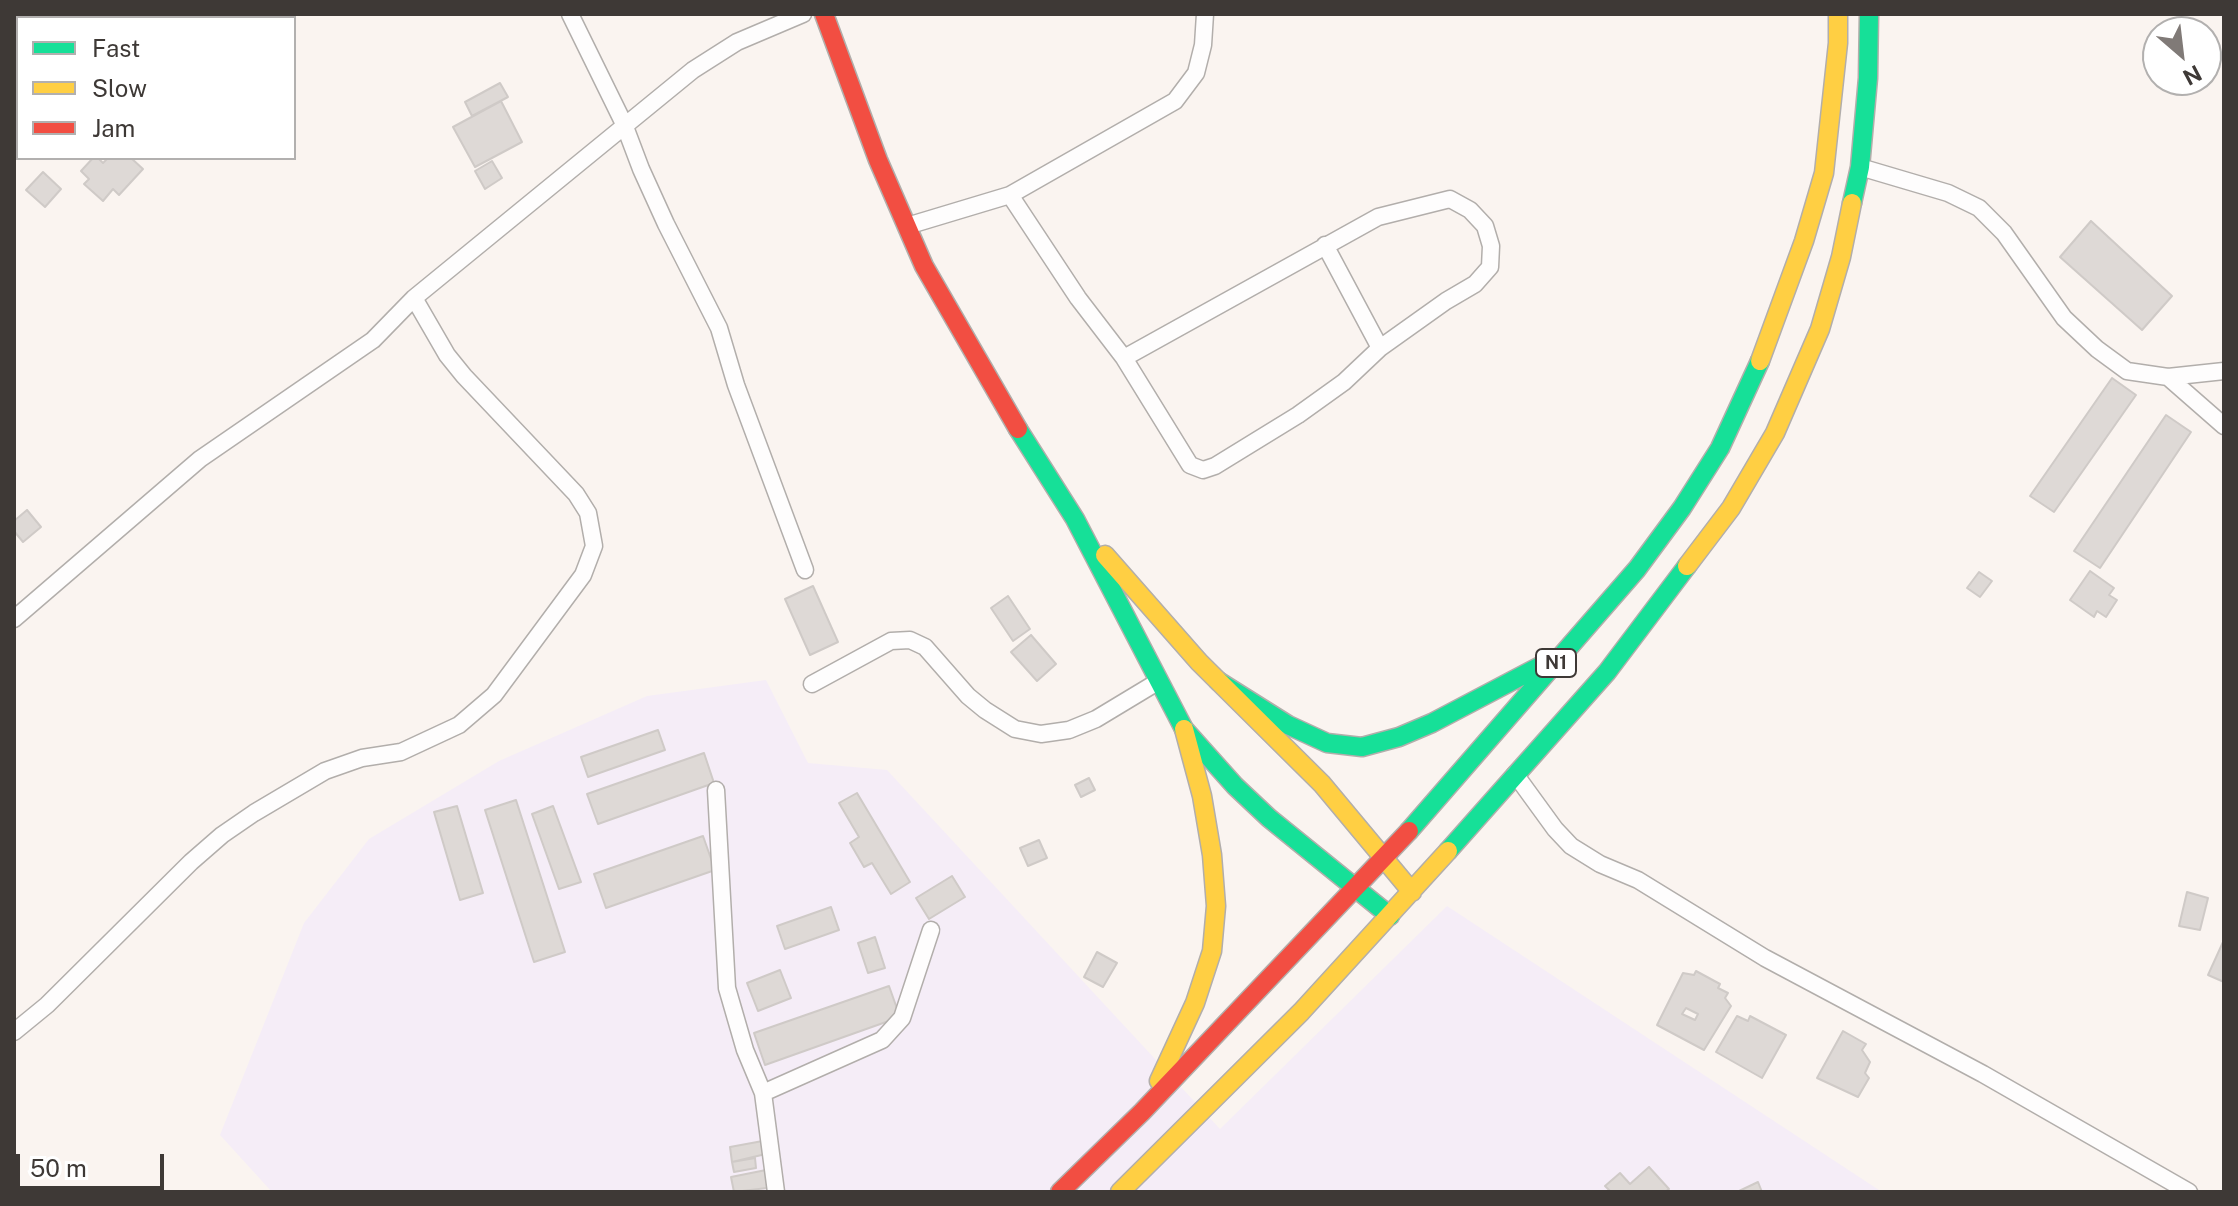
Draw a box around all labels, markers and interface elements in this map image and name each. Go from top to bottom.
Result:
legend [16,16,296,160]
north arrow [2142,16,2222,96]
text: Fast [92,34,140,62]
text: N [2179,60,2206,91]
text: Slow [92,74,147,102]
text: Jam [92,114,135,142]
road number: N1 [1536,649,1576,677]
scale bar [20,1138,168,1188]
text: 50 m [30,1154,87,1182]

